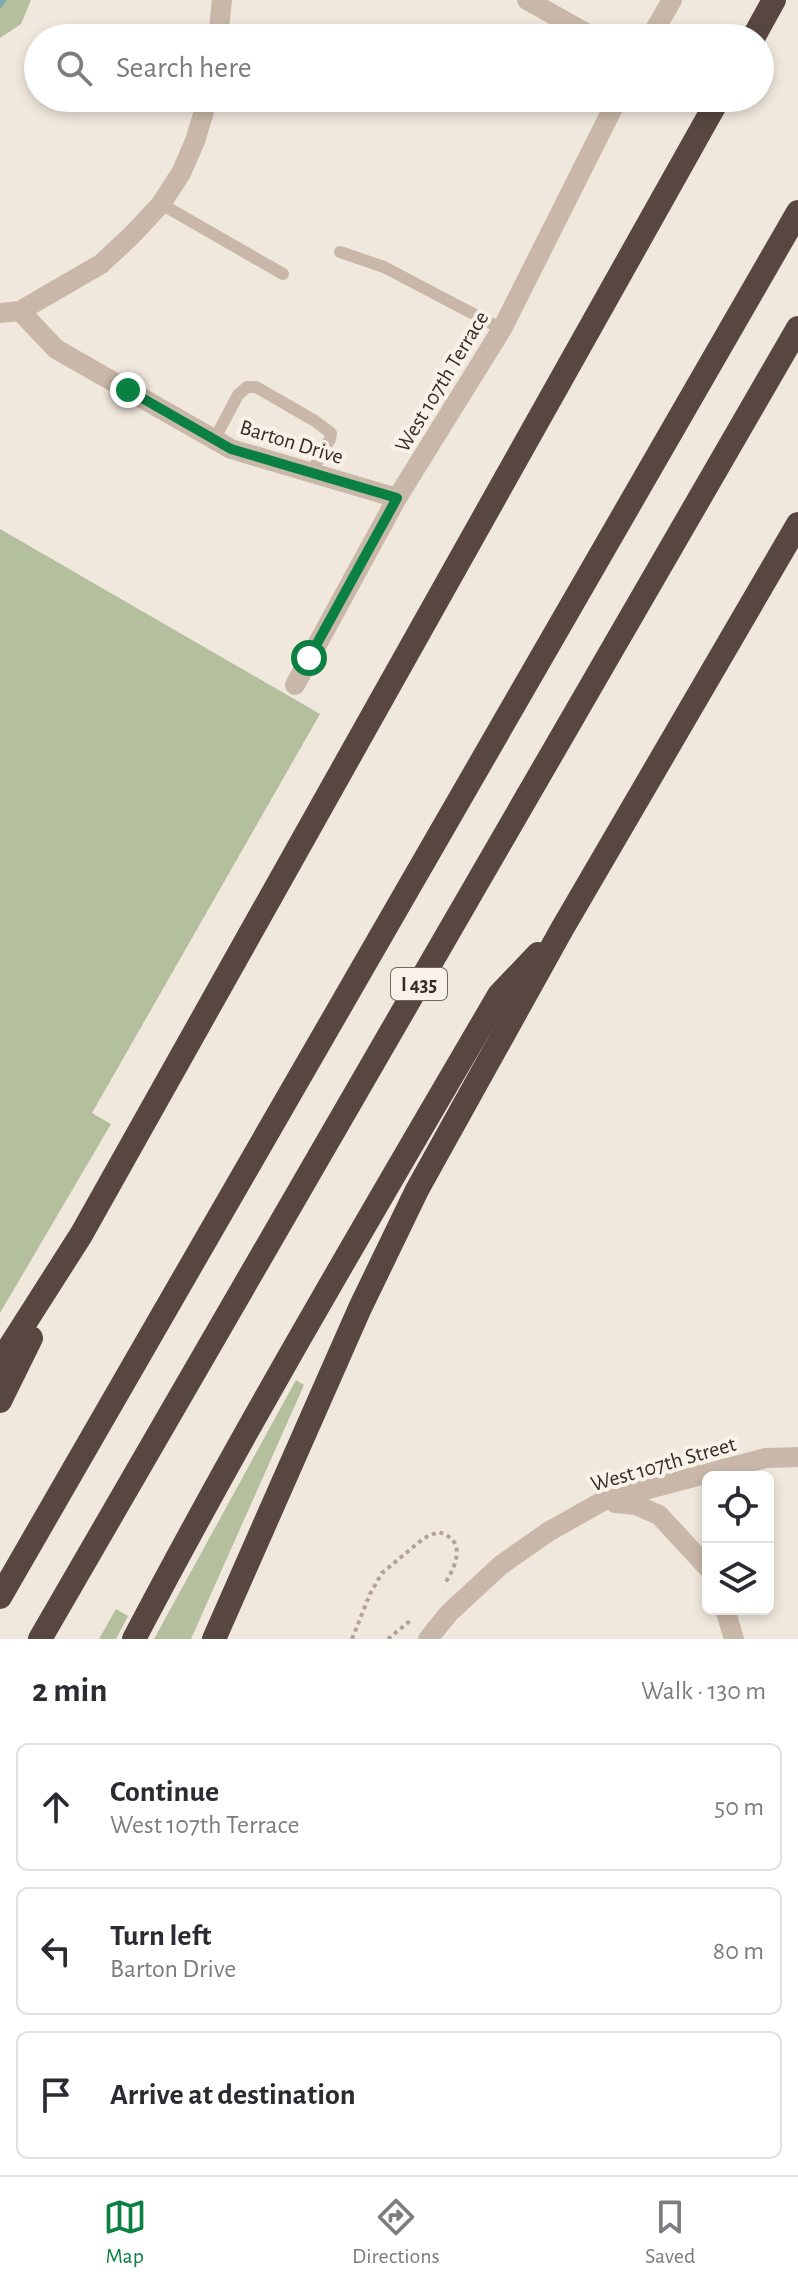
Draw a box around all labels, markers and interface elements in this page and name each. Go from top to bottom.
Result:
search box [24,24,774,112]
icon: search [52,46,96,90]
text: Search here [116,53,252,83]
street label: West 107th Terrace [391,307,493,456]
route end [110,372,146,408]
street label: Barton Drive [237,416,346,468]
route start [291,640,327,676]
road number: I 435 [391,968,447,1000]
street label: West 107th Street [588,1433,738,1495]
map controls [702,1471,774,1615]
button: locate [702,1471,774,1543]
button: layers [702,1543,774,1615]
text: 2 min [32,1674,107,1708]
text: Walk · 130 m [641,1678,766,1704]
text: Continue [110,1777,219,1807]
icon: ahead [34,1785,78,1829]
text: 50 m [714,1794,764,1820]
text: West 107th Terrace [110,1812,299,1838]
text: Turn left [110,1921,211,1951]
icon: left [34,1929,78,1973]
text: 80 m [713,1938,764,1964]
text: Barton Drive [110,1956,236,1982]
icon: arrive [34,2073,78,2117]
text: Arrive at destination [110,2080,356,2110]
tab: Map [103,2195,147,2269]
tab: Directions [352,2195,440,2269]
tab: Saved [645,2195,695,2269]

